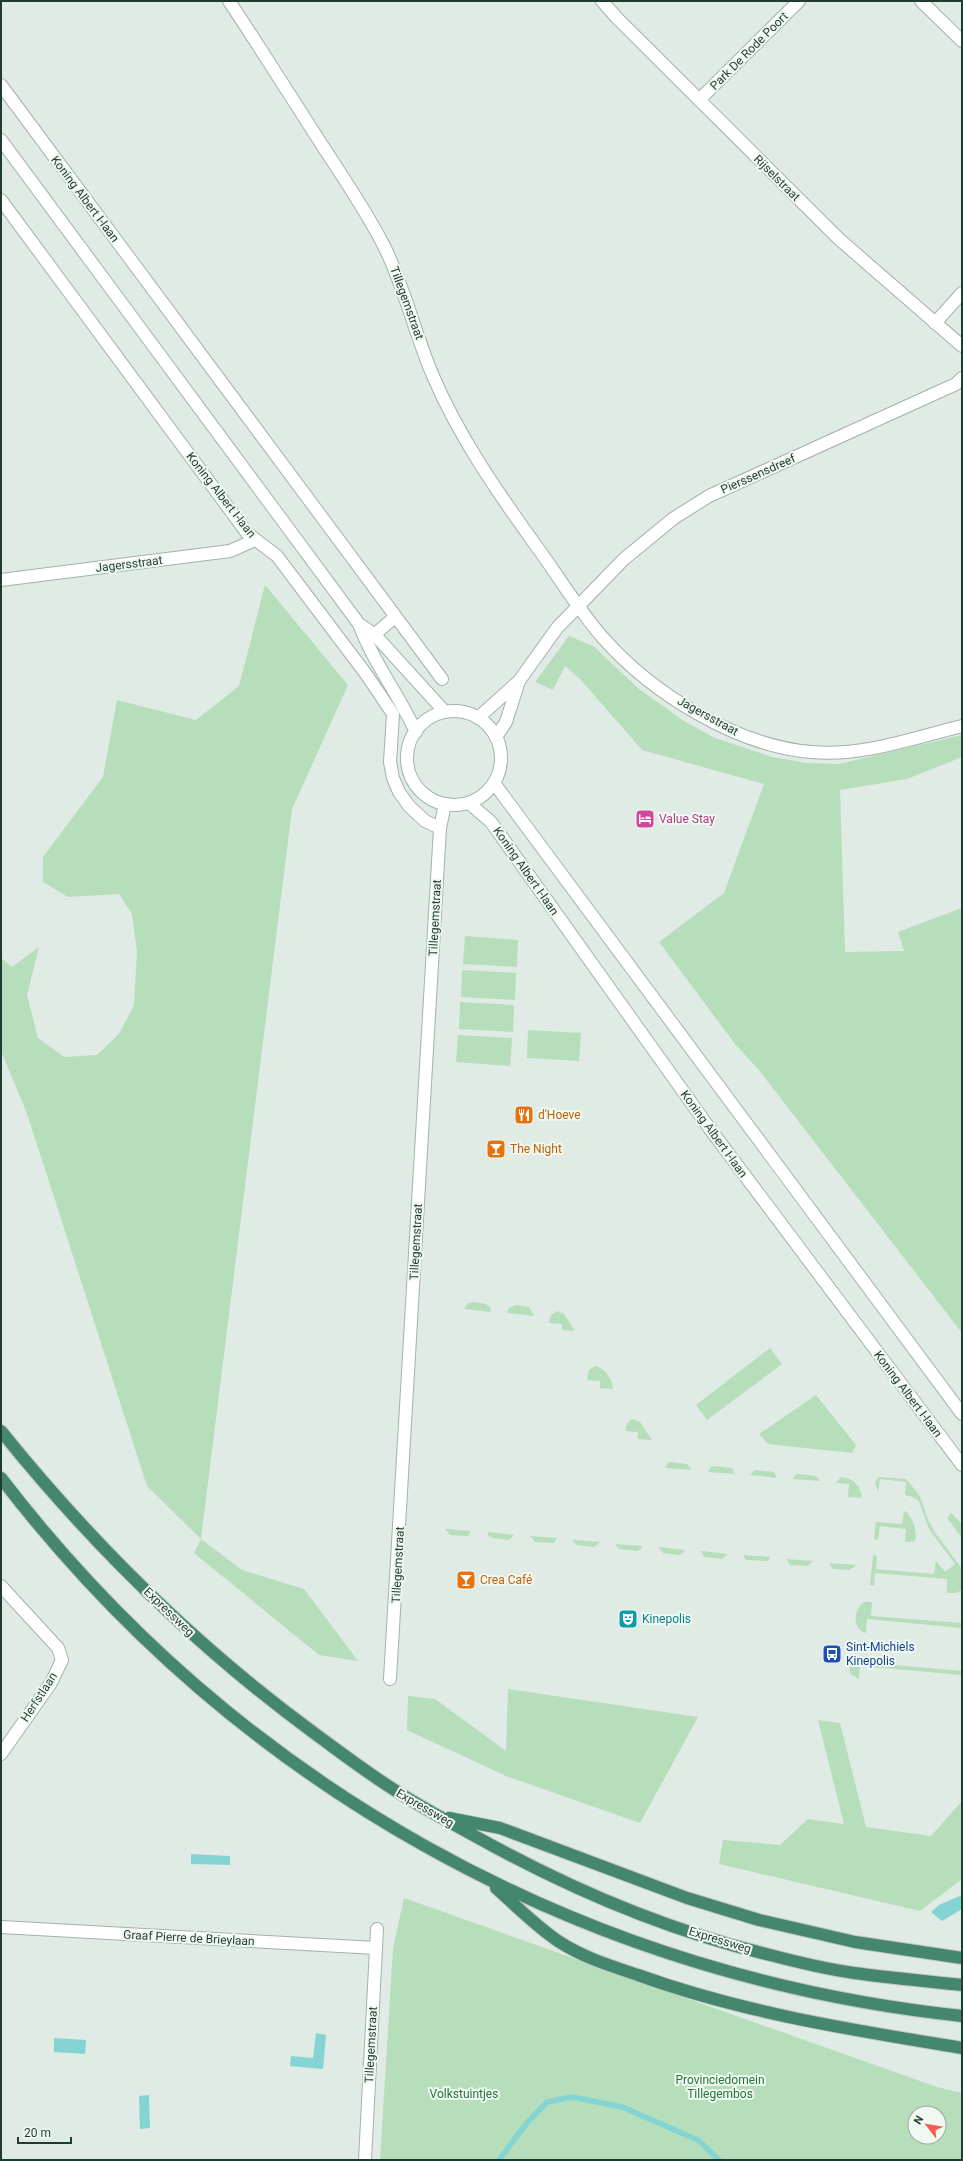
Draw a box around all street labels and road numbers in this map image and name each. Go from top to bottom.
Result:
street label: Park De Rode Poort [707,9,791,93]
street label: Rijselstraat [751,152,803,204]
street label: Koning Albert I-laan [48,153,122,245]
street label: Tillegemstraat [387,265,427,342]
street label: Koning Albert I-laan [183,450,259,540]
street label: Pierssensdreef [719,451,798,497]
street label: Jagersstraat [95,553,163,575]
street label: Jagersstraat [675,694,741,739]
street label: Koning Albert I-laan [490,824,562,918]
street label: Tillegemstraat [426,879,444,957]
street label: Koning Albert I-laan [678,1088,750,1180]
street label: Tillegemstraat [407,1203,425,1281]
street label: Koning Albert I-laan [871,1348,945,1440]
street label: Tillegemstraat [389,1526,407,1604]
street label: Expressweg [141,1585,197,1639]
street label: Herfstlaan [18,1670,60,1724]
street label: Expressweg [394,1786,456,1830]
street label: Expressweg [687,1924,753,1956]
street label: Graaf Pierre de Brieylaan [123,1928,255,1948]
street label: Tillegemstraat [362,2006,380,2084]

